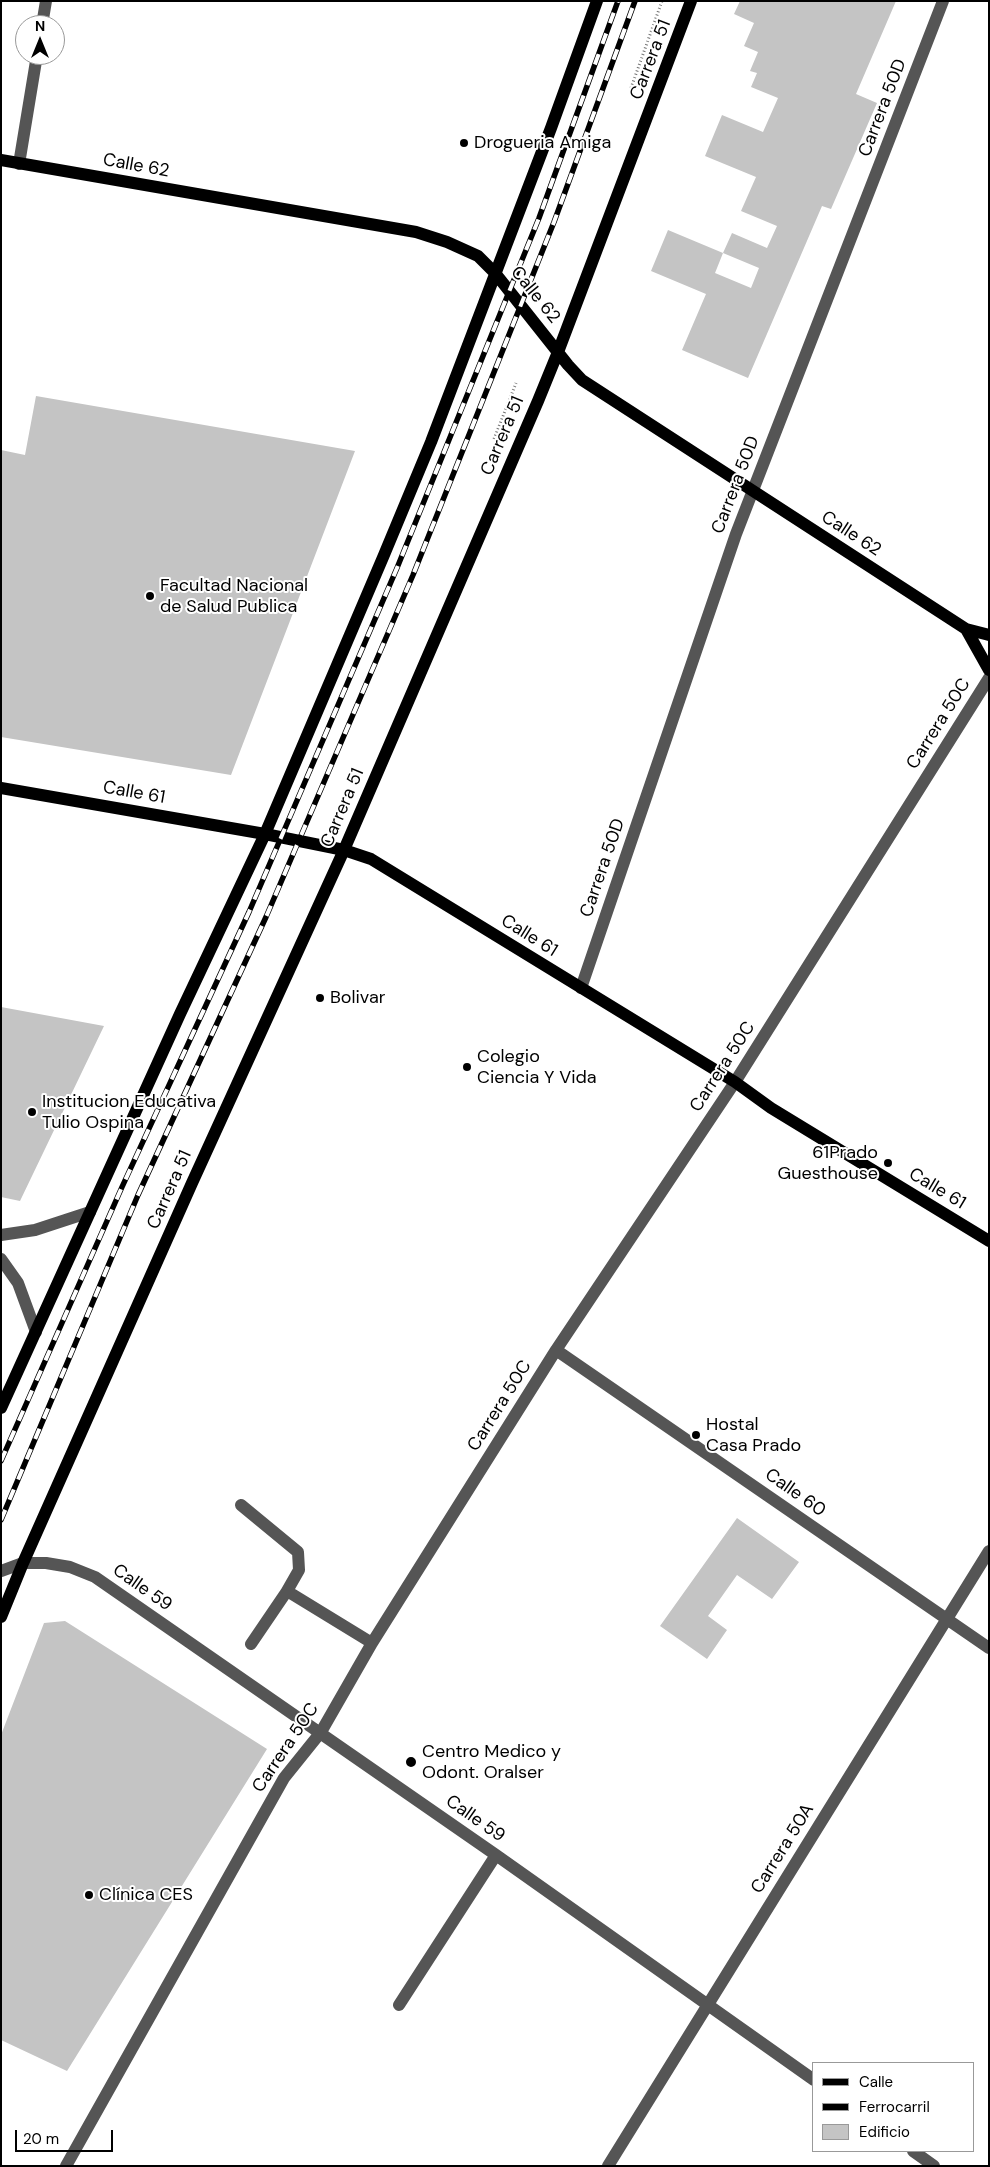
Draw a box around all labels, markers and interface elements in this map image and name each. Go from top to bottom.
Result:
north arrow [15,15,65,65]
text: N [35,17,45,35]
street label: Carrera 51 [626,17,676,103]
street label: Carrera 50D [854,56,912,160]
place label: Drogueria Amiga [474,132,611,154]
marker: Drogueria Amiga [458,137,470,149]
street label: Calle 62 [101,150,171,182]
street label: Calle 62 [506,262,564,328]
street label: Carrera 51 [477,393,529,479]
street label: Carrera 50D [707,433,765,537]
street label: Calle 62 [817,507,885,561]
place label: Facultad Nacional de Salud Publica [160,575,308,618]
marker: Facultad Nacional de Salud Publica [144,590,156,602]
street label: Carrera 50C [902,674,976,774]
street label: Carrera 51 [317,765,369,851]
street label: Calle 61 [101,777,167,809]
street label: Carrera 50D [576,816,630,920]
street label: Calle 61 [497,910,561,962]
place label: Bolivar [330,987,385,1009]
marker: Bolivar [314,992,326,1004]
street label: Carrera 50C [686,1018,760,1116]
place label: Colegio Ciencia Y Vida [477,1046,597,1088]
marker: Colegio Ciencia Y Vida [461,1061,473,1073]
place label: Institucion Educativa Tulio Ospina [42,1091,216,1134]
marker: Institucion Educativa Tulio Ospina [26,1106,38,1118]
place label: 61Prado Guesthouse [778,1142,878,1184]
street label: Carrera 51 [143,1147,197,1233]
marker: 61Prado Guesthouse [882,1157,894,1169]
street label: Calle 61 [905,1164,969,1214]
street label: Carrera 50C [463,1356,537,1456]
place label: Hostal Casa Prado [706,1414,801,1456]
marker: Hostal Casa Prado [690,1429,702,1441]
street label: Calle 60 [760,1464,830,1522]
street label: Calle 59 [108,1560,176,1616]
street label: Carrera 50C [248,1699,324,1797]
place label: Centro Medico y Odont. Oralser [422,1741,561,1784]
marker: Centro Medico y Odont. Oralser [404,1755,418,1769]
street label: Calle 59 [441,1791,509,1847]
street label: Carrera 50A [747,1800,819,1898]
place label: Clínica CES [99,1884,193,1906]
marker: Clínica CES [83,1889,95,1901]
legend [812,2062,975,2152]
text: Calle [859,2072,893,2092]
text: Ferrocarril [859,2097,930,2117]
scale bar [18,2120,115,2152]
text: Edificio [859,2122,910,2142]
text: 20 m [23,2129,59,2149]

